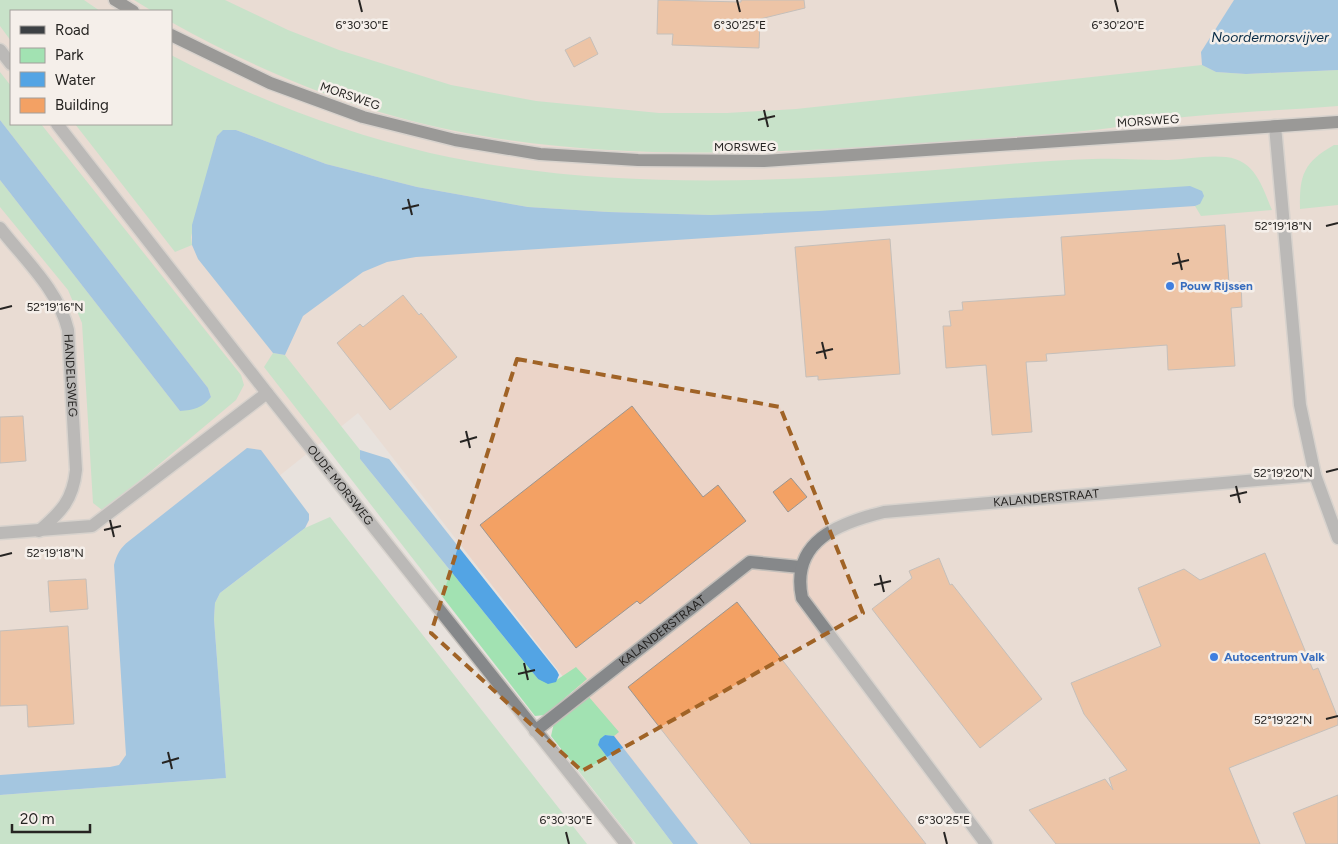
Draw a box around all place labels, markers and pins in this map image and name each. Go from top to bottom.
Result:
place label: Pouw Rijssen [1180,279,1253,293]
marker: Pouw Rijssen [1164,280,1176,292]
place label: Autocentrum Valk [1224,650,1325,664]
marker: Autocentrum Valk [1208,651,1220,663]

